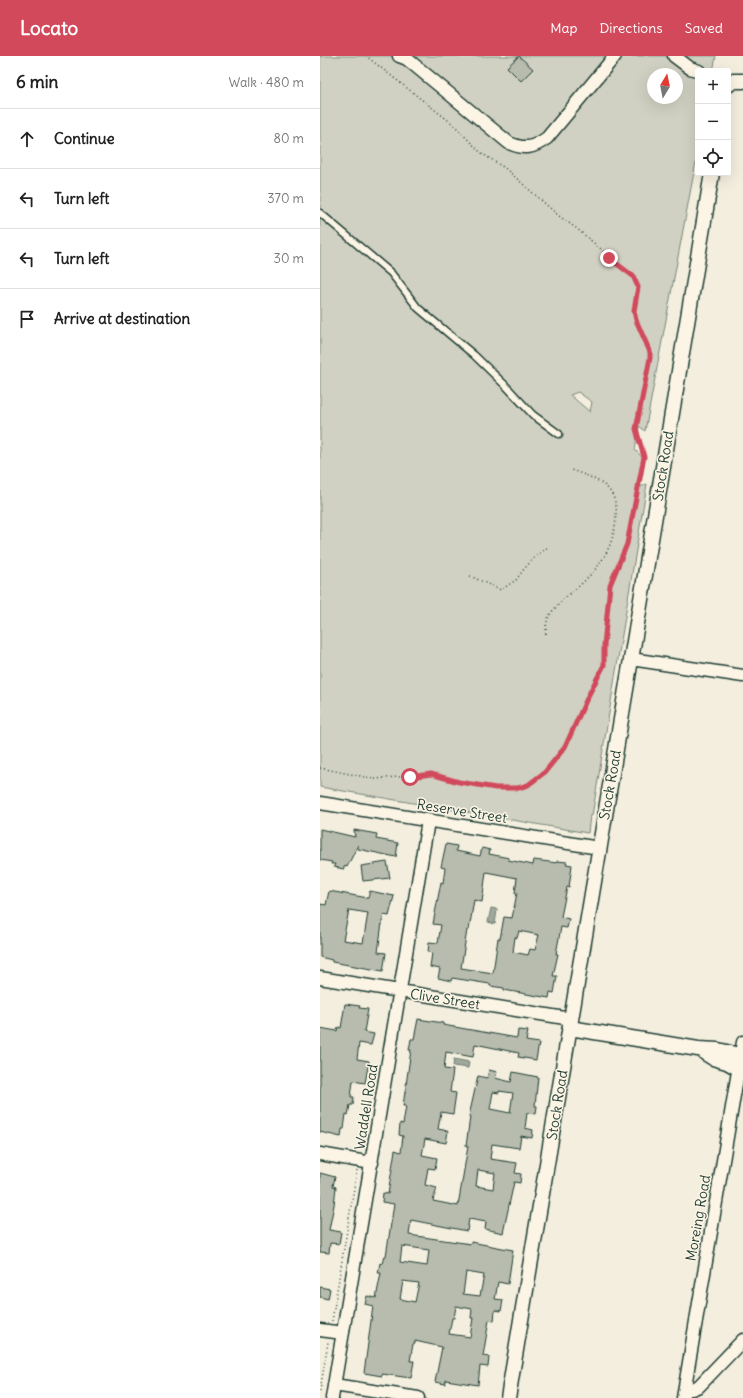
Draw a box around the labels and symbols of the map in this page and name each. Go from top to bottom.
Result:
north arrow [647,68,683,104]
route end [600,249,618,267]
street label: Stock Road [649,430,677,502]
street label: Stock Road [595,749,625,821]
route start [401,768,419,786]
street label: Reserve Street [416,795,509,827]
street label: Clive Street [409,985,482,1013]
street label: Waddell Road [350,1063,382,1151]
street label: Stock Road [543,1069,571,1141]
street label: Moreing Road [682,1174,714,1262]

